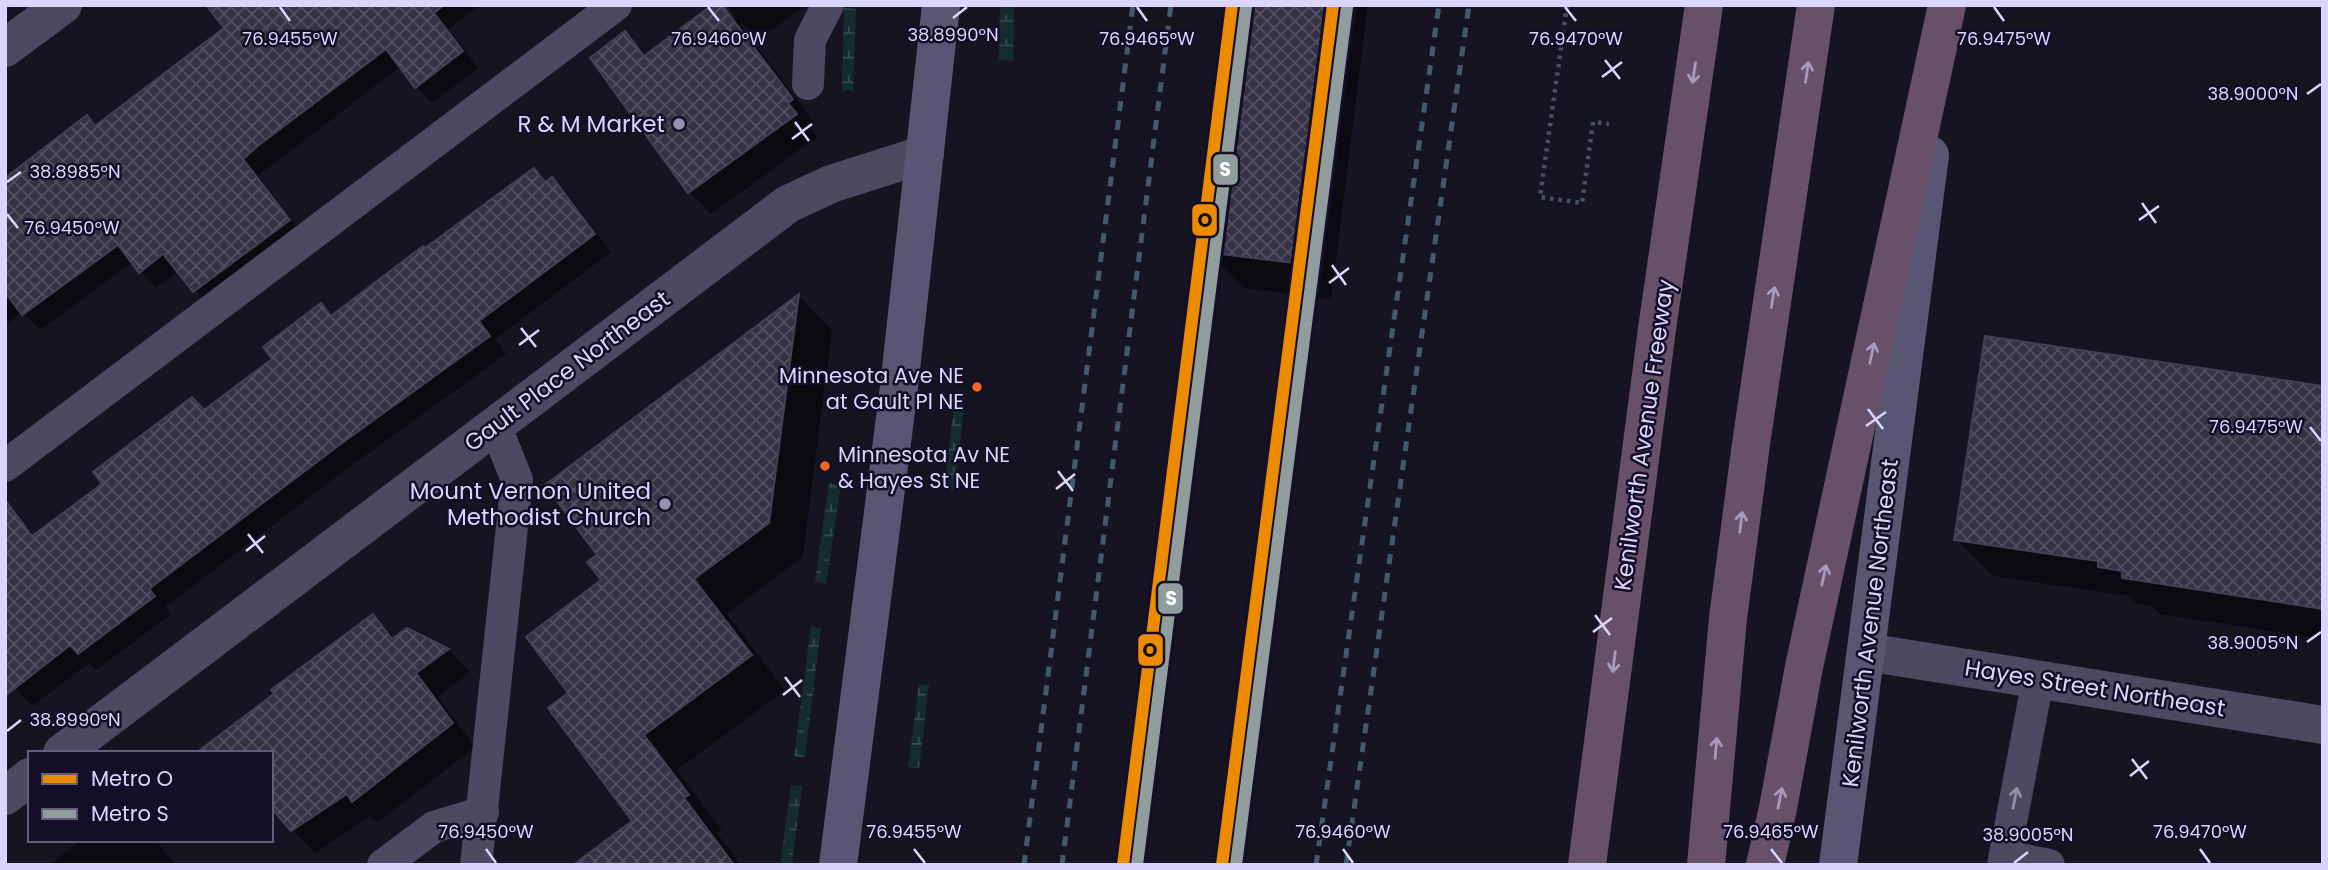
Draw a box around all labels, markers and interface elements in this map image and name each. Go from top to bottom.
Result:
text: 38.8990°N [907,22,999,47]
text: 76.9455°W [242,26,338,51]
text: 76.9460°W [671,26,767,51]
text: 76.9465°W [1099,26,1195,51]
text: 76.9470°W [1529,26,1623,51]
text: 76.9475°W [1957,26,2051,51]
one-way arrow [1687,61,1700,84]
one-way arrow [1801,61,1814,84]
text: 38.9000°N [2207,81,2299,106]
place label: R & M Market [517,108,665,140]
marker: R & M Market [671,116,687,132]
line badge: S [1212,153,1239,186]
text: S [1219,156,1231,183]
text: 38.8985°N [29,159,121,184]
line badge: O [1191,203,1218,237]
text: O [1198,207,1213,234]
text: 76.9450°W [24,215,120,240]
street label: Kenilworth Avenue Freeway [1606,277,1682,593]
street label: Gault Place Northeast [458,283,676,459]
one-way arrow [1767,286,1780,309]
one-way arrow [1866,342,1879,365]
place label: Minnesota Ave NE at Gault Pl NE [779,361,964,416]
marker: Minnesota Ave NE at Gault Pl NE [970,380,984,394]
text: 76.9475°W [2209,414,2303,439]
place label: Minnesota Av NE & Hayes St NE [838,440,1010,495]
street label: Kenilworth Avenue Northeast [1834,457,1906,789]
marker: Minnesota Av NE & Hayes St NE [818,459,832,473]
place label: Mount Vernon United Methodist Church [410,475,651,533]
marker: Mount Vernon United Methodist Church [657,496,673,512]
one-way arrow [1734,511,1747,534]
one-way arrow [1818,564,1831,587]
line badge: S [1157,582,1184,615]
text: S [1165,585,1177,612]
text: 38.9005°N [2207,630,2299,655]
line badge: O [1137,633,1164,667]
text: O [1143,637,1158,664]
one-way arrow [1607,650,1620,673]
street label: Hayes Street Northeast [1963,652,2227,724]
text: 38.8990°N [29,707,121,732]
one-way arrow [1710,737,1723,760]
legend [28,751,273,842]
text: Metro O [91,764,173,793]
one-way arrow [1774,787,1787,810]
one-way arrow [2009,787,2023,810]
text: Metro S [91,799,169,828]
text: 76.9450°W [438,819,534,844]
text: 76.9455°W [866,819,962,844]
text: 76.9460°W [1295,819,1391,844]
text: 76.9465°W [1723,819,1819,844]
text: 76.9470°W [2153,819,2247,844]
text: 38.9005°N [1982,822,2074,847]

